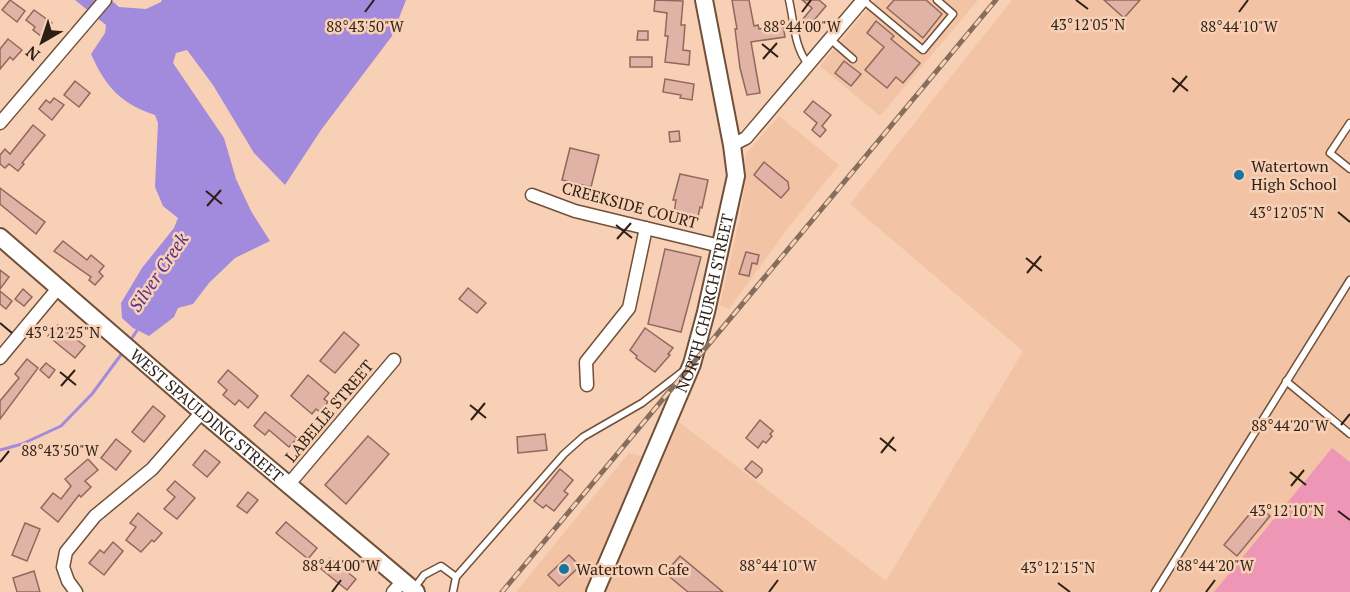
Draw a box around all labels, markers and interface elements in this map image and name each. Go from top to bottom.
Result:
north arrow [12,12,72,72]
text: 43°12'05"N [1051,14,1125,34]
text: 88°43'50"W [326,16,405,36]
text: 88°44'00"W [763,16,842,36]
text: 88°44'10"W [1200,16,1279,36]
text: N [21,41,44,66]
place label: Watertown High School [1251,155,1337,195]
marker: Watertown High School [1232,168,1246,182]
street label: CREEKSIDE COURT [560,176,701,234]
text: 43°12'05"N [1250,202,1324,222]
street label: NORTH CHURCH STREET [670,212,738,396]
water label: Silver Creek [123,228,193,316]
text: 43°12'25"N [26,322,100,342]
street label: WEST SPAULDING STREET [125,344,288,487]
street label: LABELLE STREET [280,355,378,467]
text: 88°44'20"W [1251,415,1330,435]
text: 88°43'50"W [21,440,100,460]
text: 43°12'10"N [1250,500,1324,520]
text: 88°44'00"W [302,555,381,575]
text: 88°44'10"W [739,555,818,575]
text: 88°44'20"W [1176,555,1255,575]
text: 43°12'15"N [1021,557,1095,577]
place label: Watertown Cafe [576,558,689,580]
marker: Watertown Cafe [557,562,571,576]

